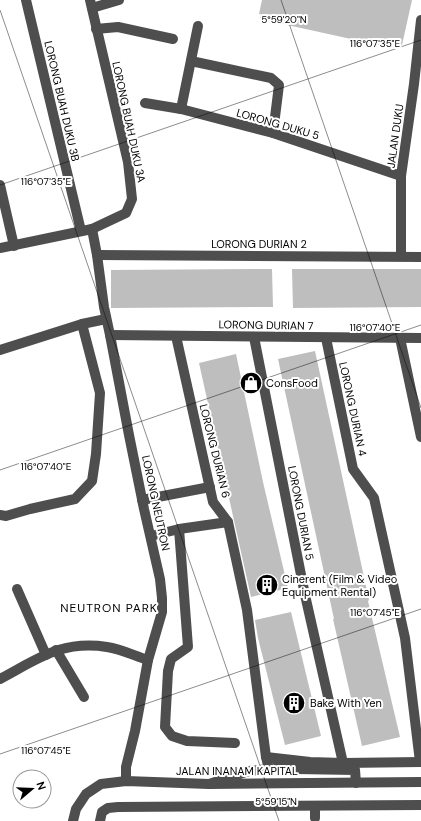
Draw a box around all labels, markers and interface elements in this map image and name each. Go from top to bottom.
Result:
text: 5°59'20"N [261,13,307,26]
text: 116°07'35"E [350,37,400,50]
street label: LORONG BUAH DUKU 3B [41,39,83,163]
street label: LORONG BUAH DUKU 3A [109,60,149,184]
street label: JALAN DUKU [384,103,406,169]
street label: LORONG DUKU 5 [235,105,321,143]
text: 116°07'35"E [21,175,71,188]
street label: LORONG DURIAN 2 [211,237,307,251]
street label: LORONG DURIAN 7 [218,317,314,333]
text: 116°07'40"E [350,321,401,334]
street label: LORONG DURIAN 4 [336,361,370,458]
shop icon: ConsFood [238,370,264,396]
place label: ConsFood [266,376,318,390]
street label: LORONG DURIAN 6 [197,403,233,499]
street label: LORONG NEUTRON [139,454,173,552]
text: 116°07'40"E [21,460,72,473]
street label: LORONG DURIAN 5 [285,465,317,562]
building icon: Cinerent (Film & Video Equipment Rental) [254,572,280,598]
place label: Cinerent (Film & Video Equipment Rental) [282,572,397,599]
district label: NEUTRON PARK [60,600,158,616]
text: 116°07'45"E [350,606,400,619]
building icon: Bake With Yen [281,690,307,716]
place label: Bake With Yen [310,696,382,710]
text: 116°07'45"E [21,744,71,757]
street label: JALAN INANAM KAPITAL [176,764,298,778]
north arrow [12,769,52,809]
text: N [34,780,49,792]
text: 5°59'15"N [255,795,297,808]

